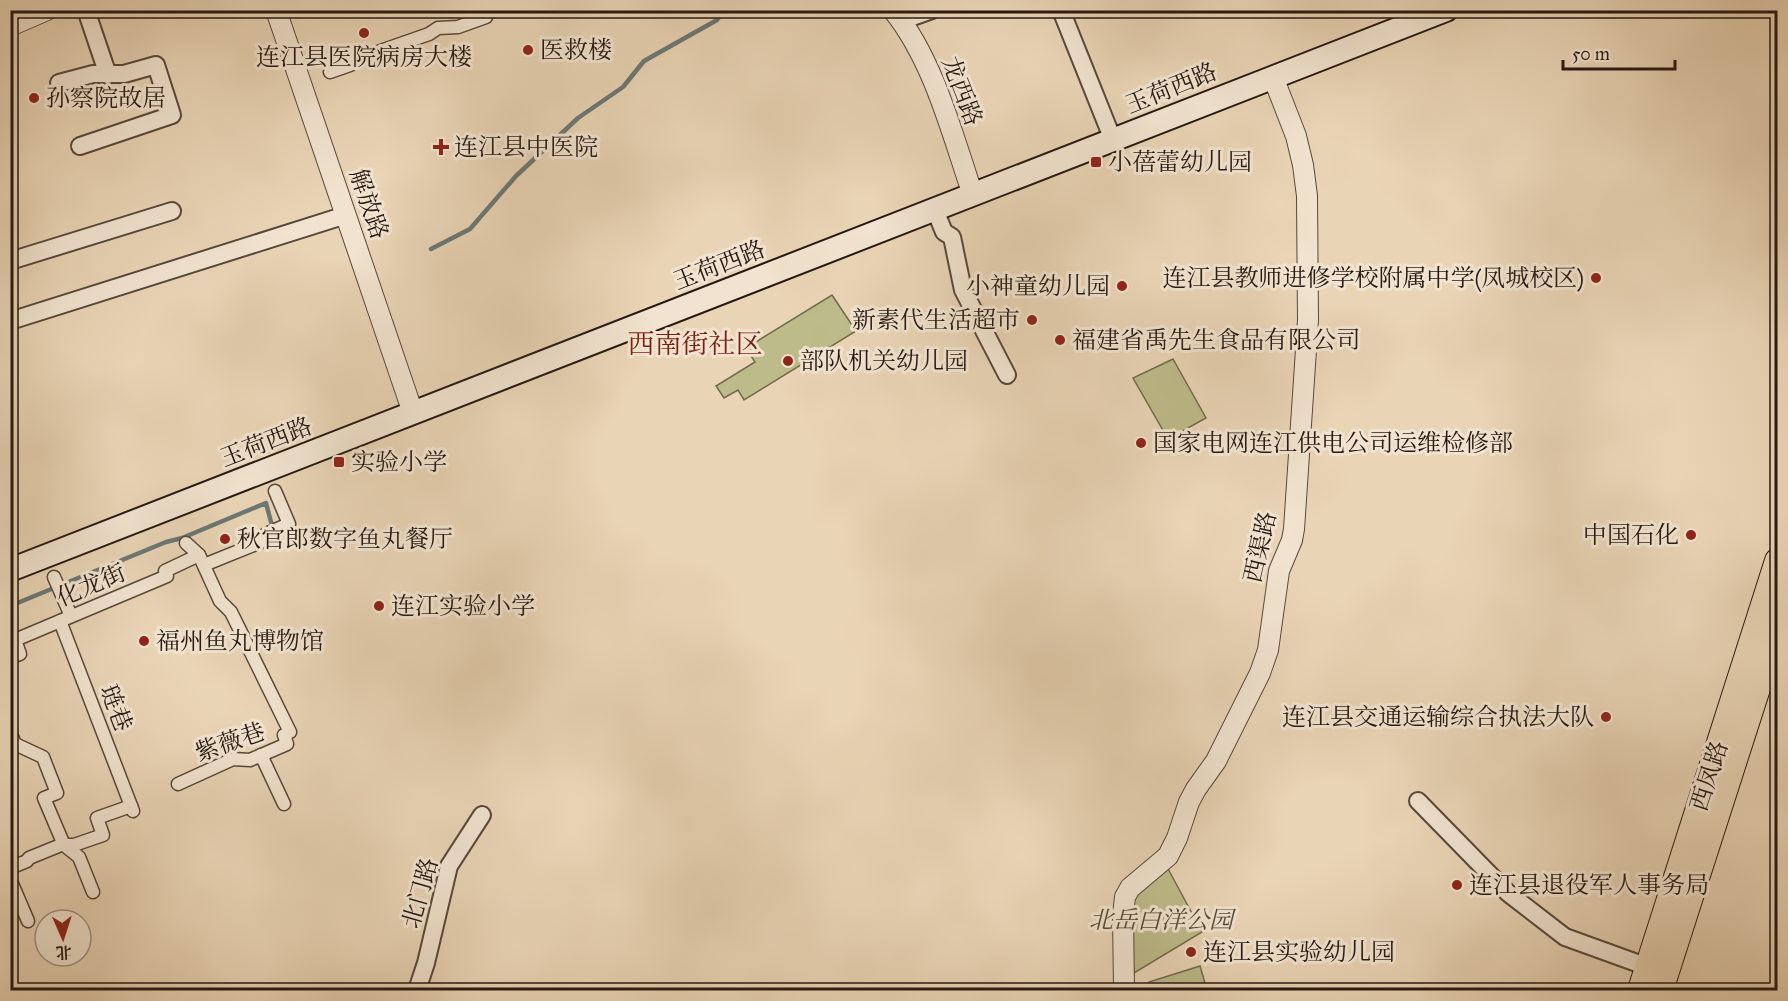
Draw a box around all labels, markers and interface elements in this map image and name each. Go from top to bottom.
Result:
marker: 连江县医院病房大楼 [357,26,371,40]
scale bar [1563,33,1676,71]
place label: 医救楼 [540,35,612,65]
place label: 连江县医院病房大楼 [256,42,472,72]
marker: 医救楼 [521,43,535,57]
text: 50 m [1572,43,1610,65]
street label: 龙西路 [935,52,989,130]
street label: 玉荷西路 [1121,56,1221,120]
place label: 孙察院故居 [46,83,166,113]
marker: 孙察院故居 [27,91,41,105]
place label: 连江县中医院 [454,132,598,162]
marker: 连江县中医院 [432,138,450,156]
place label: 小蓓蕾幼儿园 [1108,147,1252,177]
marker: 小蓓蕾幼儿园 [1089,155,1103,169]
street label: 解放路 [343,165,395,243]
street label: 玉荷西路 [669,234,769,296]
place label: 连江县教师进修学校附属中学(凤城校区) [1163,263,1584,293]
place label: 小神童幼儿园 [966,271,1110,301]
marker: 连江县教师进修学校附属中学(凤城校区) [1589,271,1603,285]
marker: 小神童幼儿园 [1115,279,1129,293]
place label: 新素代生活超市 [852,305,1020,335]
marker: 新素代生活超市 [1025,313,1039,327]
place label: 福建省禹先生食品有限公司 [1072,325,1360,355]
district label: 西南街社区 [628,327,763,360]
marker: 福建省禹先生食品有限公司 [1053,333,1067,347]
place label: 部队机关幼儿园 [800,346,968,376]
marker: 部队机关幼儿园 [781,354,795,368]
street label: 玉荷西路 [216,411,316,473]
place label: 国家电网连江供电公司运维检修部 [1153,428,1513,458]
marker: 国家电网连江供电公司运维检修部 [1134,436,1148,450]
place label: 实验小学 [351,447,447,477]
marker: 实验小学 [332,455,346,469]
street label: 西渠路 [1237,509,1283,585]
place label: 中国石化 [1583,520,1679,550]
place label: 秋官郎数字鱼丸餐厅 [237,524,453,554]
marker: 中国石化 [1684,528,1698,542]
marker: 秋官郎数字鱼丸餐厅 [218,532,232,546]
street label: 化龙街 [52,557,130,613]
place label: 连江实验小学 [391,591,535,621]
marker: 连江实验小学 [372,599,386,613]
place label: 福州鱼丸博物馆 [156,626,324,656]
marker: 福州鱼丸博物馆 [137,634,151,648]
street label: 琏巷 [93,680,139,736]
place label: 连江县交通运输综合执法大队 [1282,702,1594,732]
marker: 连江县交通运输综合执法大队 [1599,710,1613,724]
street label: 紫薇巷 [191,716,269,768]
street label: 西凤路 [1684,737,1734,815]
street label: 北门路 [396,854,444,932]
place label: 连江县退役军人事务局 [1469,870,1709,900]
marker: 连江县退役军人事务局 [1450,878,1464,892]
park label: 北岳白洋公园 [1089,905,1237,935]
north arrow [33,908,93,968]
place label: 连江县实验幼儿园 [1203,937,1395,967]
text: 北 [55,943,72,962]
marker: 连江县实验幼儿园 [1184,945,1198,959]

